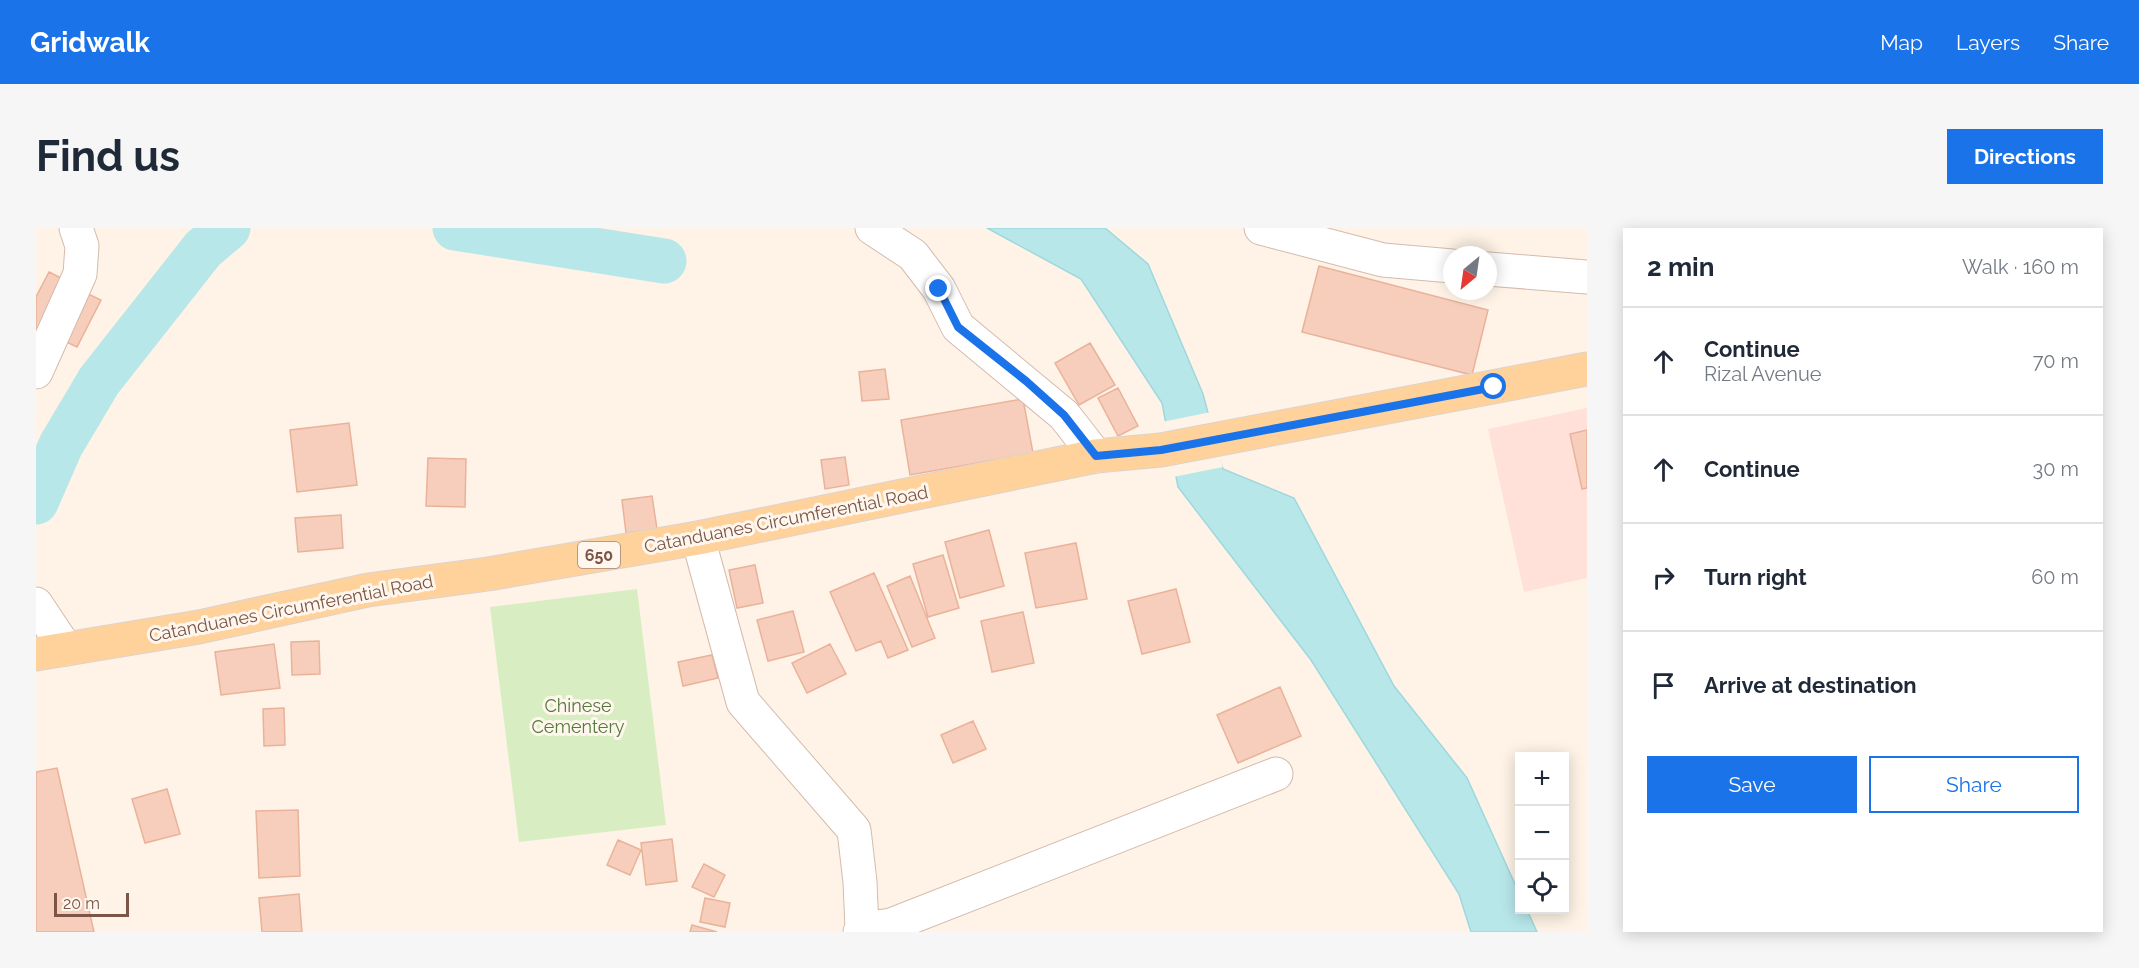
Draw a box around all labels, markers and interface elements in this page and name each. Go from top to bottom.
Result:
text: Gridwalk [30,26,150,59]
text: Map [1880,30,1923,55]
text: Layers [1956,30,2020,55]
text: Share [2053,30,2109,55]
button: Directions [1947,129,2103,184]
text: Find us [36,132,180,181]
north arrow [1443,246,1497,300]
text: 2 min [1647,252,1714,282]
text: Walk · 160 m [1962,255,2079,279]
route end [925,275,951,301]
text: Continue [1704,336,1800,362]
icon: ahead [1647,345,1680,378]
text: 70 m [2033,349,2079,373]
text: Rizal Avenue [1704,362,1822,386]
route start [1480,373,1506,399]
icon: ahead [1647,453,1680,486]
text: Continue [1704,456,1800,482]
text: 30 m [2033,457,2079,481]
street label: Catanduanes Circumferential Road [642,481,930,557]
road number: 650 [578,542,620,568]
icon: right [1647,561,1680,594]
text: Turn right [1704,564,1807,590]
text: 60 m [2031,565,2079,589]
street label: Catanduanes Circumferential Road [147,570,435,646]
icon: arrive [1647,669,1680,702]
text: Arrive at destination [1704,672,1917,698]
park label: Chinese Cementery [532,695,625,737]
map controls [1515,752,1569,914]
button: + [1515,752,1569,806]
button: Save [1647,756,1857,813]
button: Share [1869,756,2079,813]
button: − [1515,806,1569,860]
button: locate [1515,860,1569,914]
scale bar [54,890,129,918]
text: 20 m [63,894,100,913]

